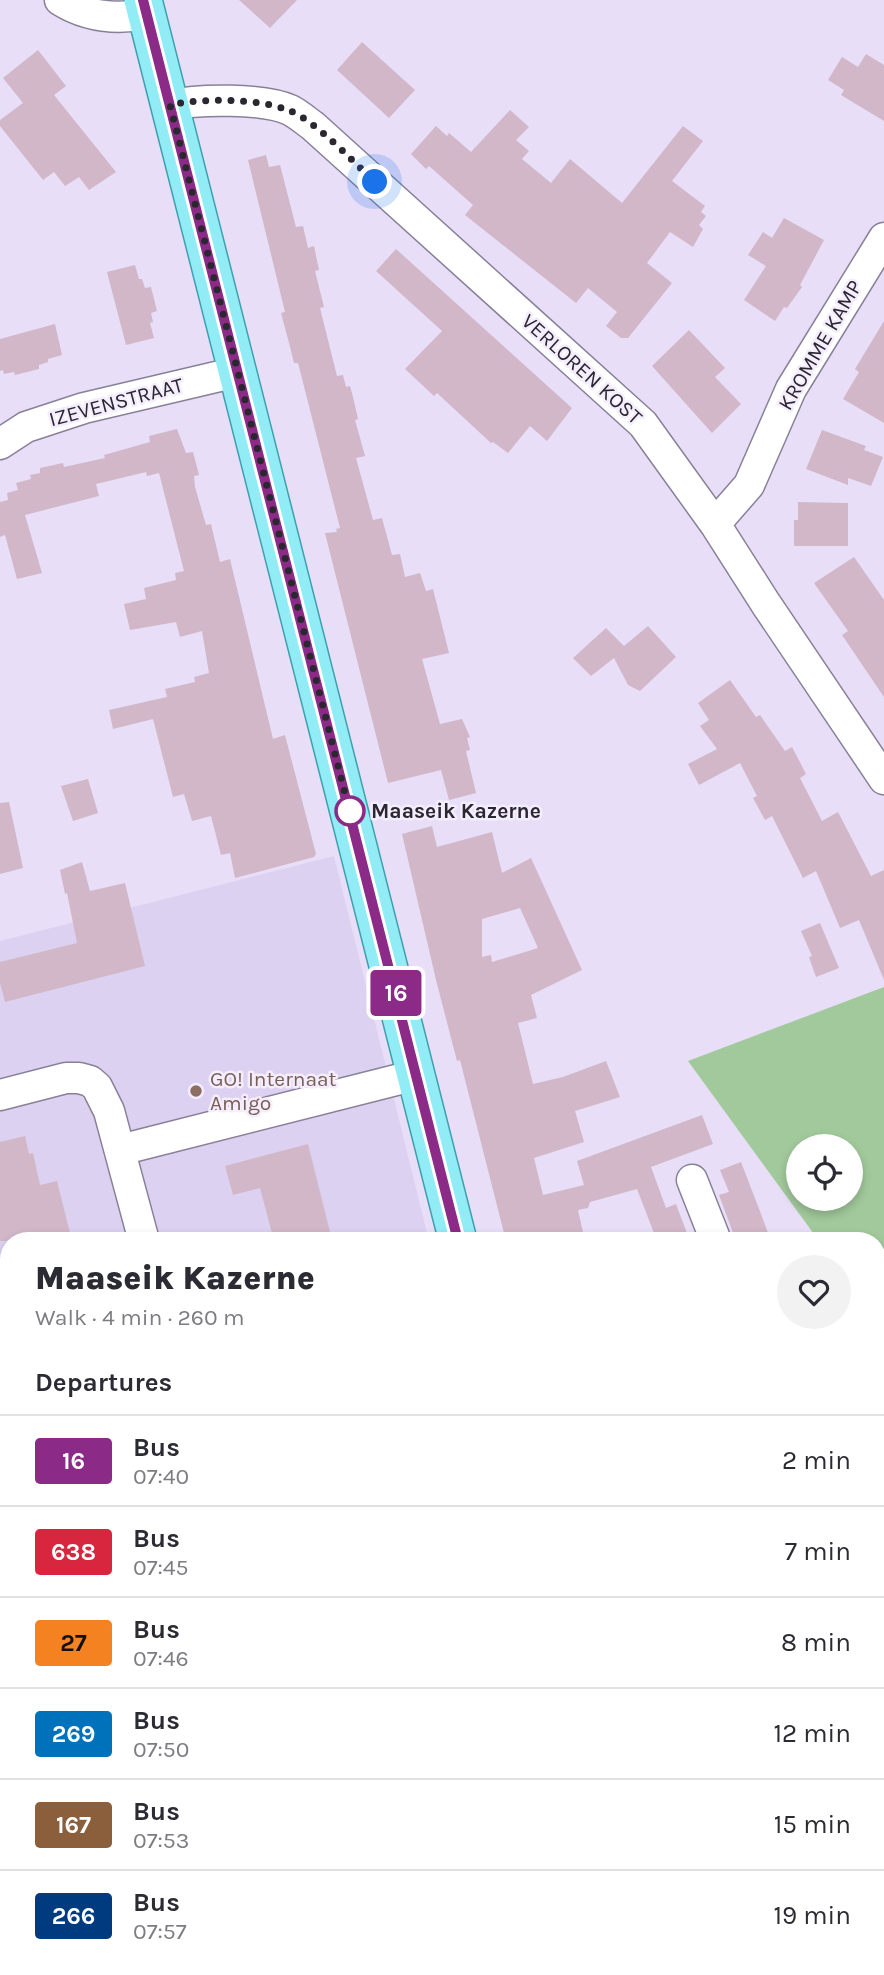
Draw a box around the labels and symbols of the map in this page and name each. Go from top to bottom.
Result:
your location [357,164,392,199]
street label: KROMME KAMP [773,276,867,414]
street label: VERLOREN KOST [517,309,647,430]
street label: IZEVENSTRAAT [46,372,186,431]
marker: Maaseik Kazerne [335,796,365,826]
place label: Maaseik Kazerne [371,799,541,823]
line badge: 16 [364,970,428,1016]
place label: GO! Internaat Amigo [210,1067,337,1115]
marker: GO! Internaat Amigo [188,1083,204,1099]

